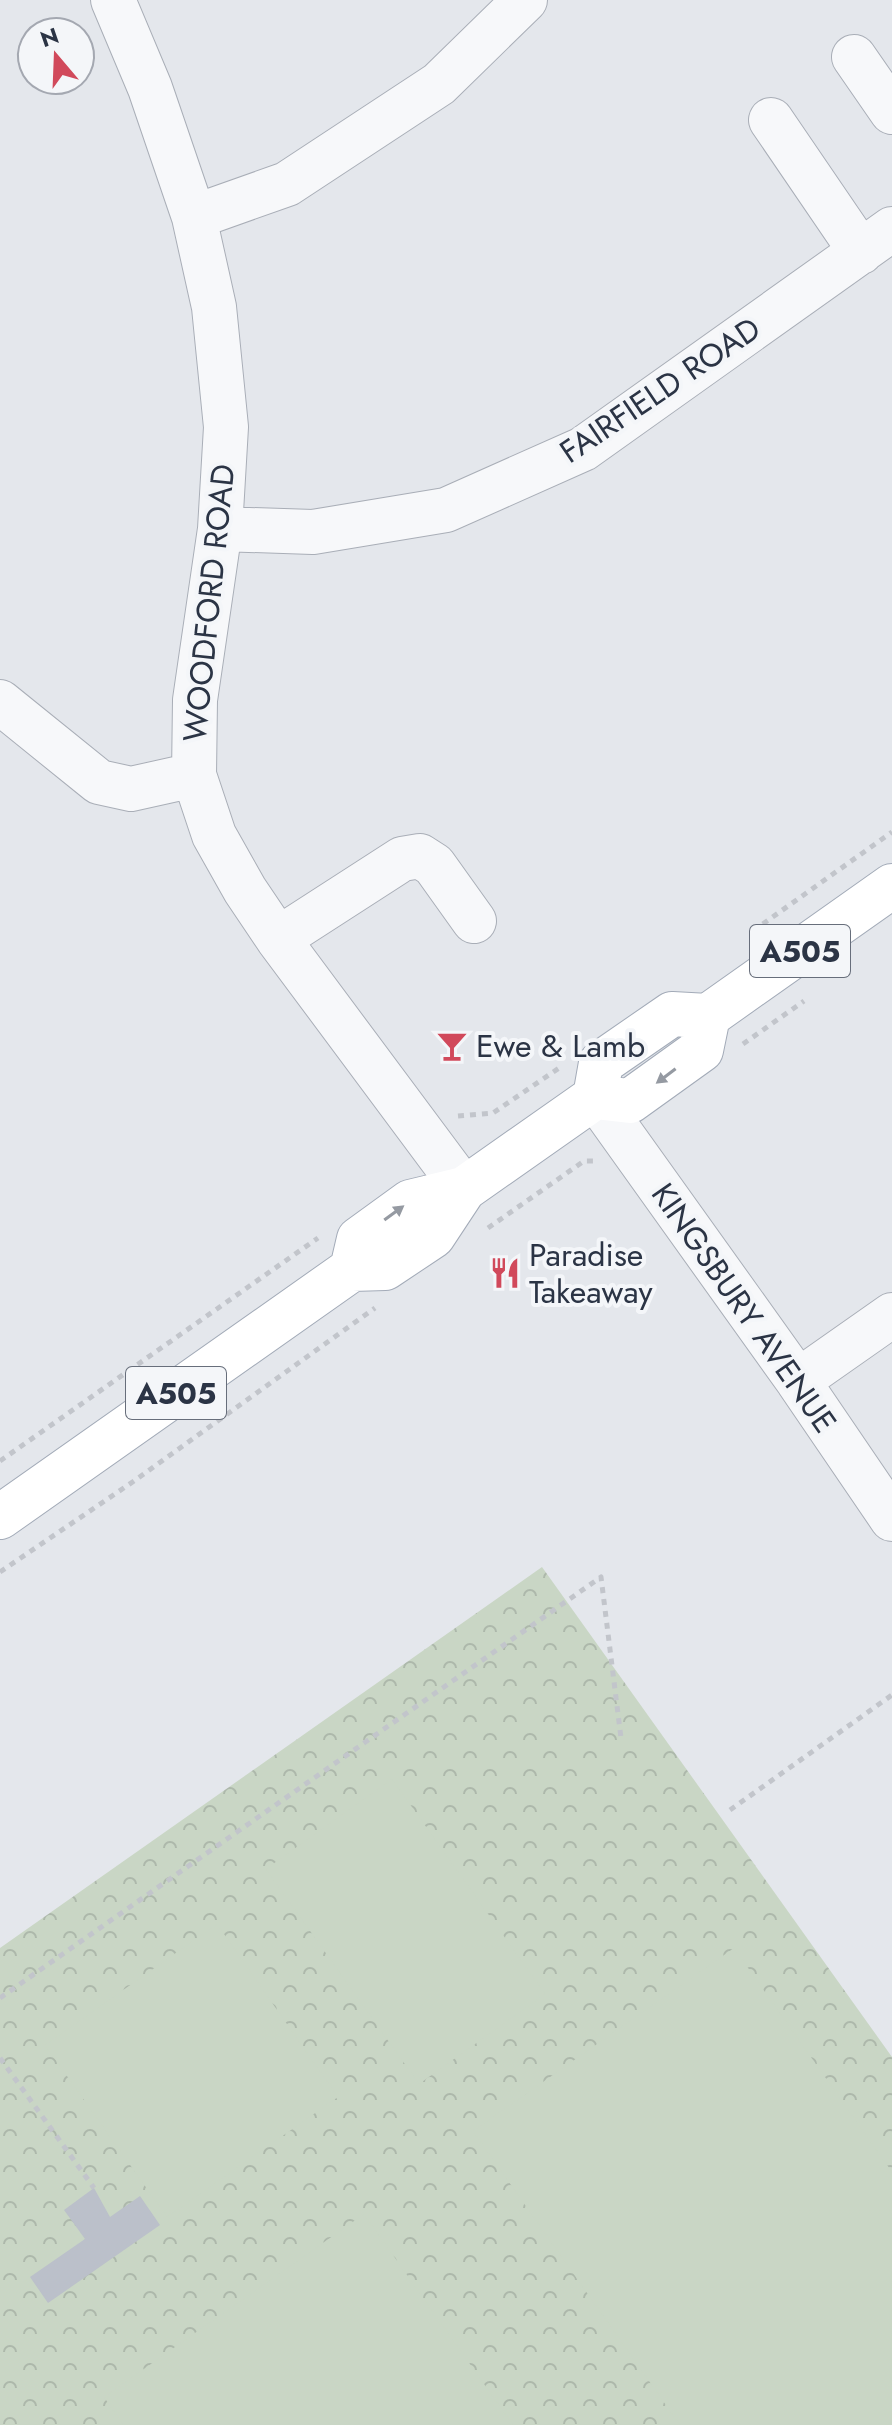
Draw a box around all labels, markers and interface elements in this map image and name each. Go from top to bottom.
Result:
north arrow [16,16,96,96]
text: N [36,19,63,55]
street label: FAIRFIELD ROAD [551,306,769,474]
street label: WOODFORD ROAD [172,462,246,744]
road number: A505 [750,925,850,977]
place label: Ewe & Lamb [476,1023,645,1069]
bar icon: Ewe & Lamb [435,1029,469,1063]
one-way arrow [656,1067,676,1083]
street label: KINGSBURY AVENUE [640,1174,848,1442]
one-way arrow [383,1205,405,1221]
place label: Paradise Takeaway [529,1232,653,1315]
restaurant icon: Paradise Takeaway [488,1256,522,1290]
road number: A505 [126,1367,226,1419]

